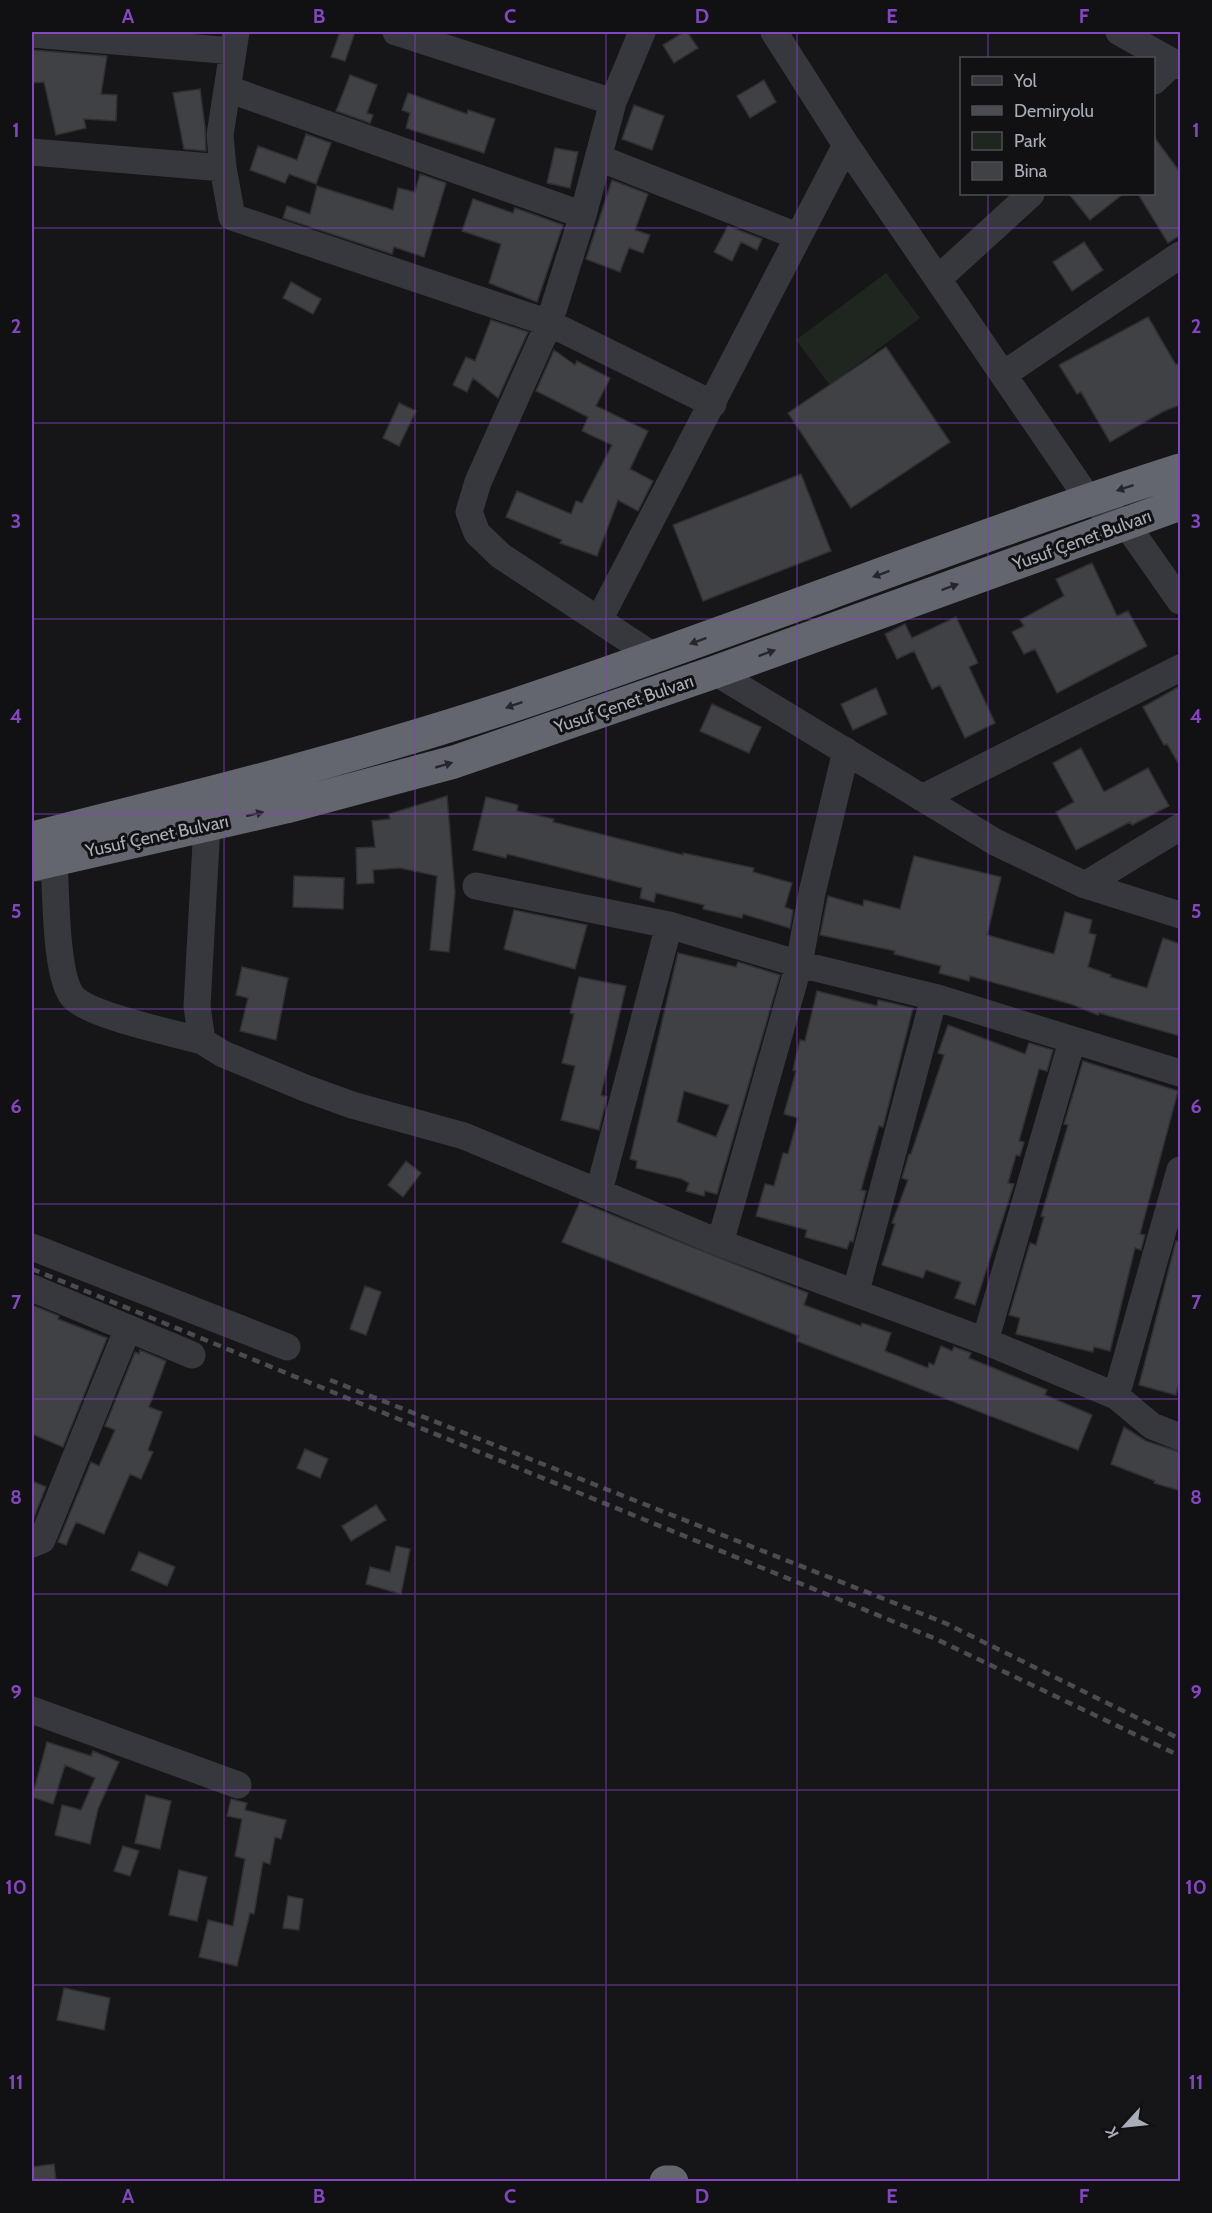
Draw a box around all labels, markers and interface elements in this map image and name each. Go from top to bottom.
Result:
text: A [122,4,135,28]
text: B [313,4,325,28]
text: C [504,4,516,28]
text: D [695,4,709,28]
text: E [886,4,898,28]
text: F [1079,4,1090,28]
legend [960,57,1155,195]
text: Yol [1013,70,1038,92]
text: Demiryolu [1014,100,1094,122]
text: 1 [12,118,20,142]
text: 1 [1192,118,1200,142]
text: Park [1014,130,1047,152]
text: Bina [1014,160,1048,182]
text: 2 [11,314,21,338]
text: 2 [1191,314,1201,338]
one-way arrow [1116,484,1134,493]
street label: Yusuf Çenet Bulvarı [1009,505,1154,576]
text: 3 [11,509,21,533]
text: 3 [1191,509,1201,533]
one-way arrow [872,569,890,579]
one-way arrow [941,582,959,591]
one-way arrow [689,636,707,646]
one-way arrow [758,648,776,658]
street label: Yusuf Çenet Bulvarı [550,670,697,738]
one-way arrow [505,700,523,710]
text: 4 [10,704,22,728]
text: 4 [1190,704,1202,728]
one-way arrow [435,760,453,769]
one-way arrow [246,809,265,818]
street label: Yusuf Çenet Bulvarı [82,810,231,862]
text: 5 [11,899,21,923]
text: 5 [1191,899,1201,923]
text: 6 [10,1094,22,1118]
text: 6 [1190,1094,1202,1118]
text: 7 [11,1290,22,1314]
text: 7 [1191,1290,1202,1314]
text: 8 [10,1485,22,1509]
text: 8 [1190,1485,1202,1509]
text: 9 [10,1680,22,1704]
text: 9 [1190,1680,1202,1704]
text: 10 [5,1875,27,1899]
text: 10 [1185,1875,1207,1899]
text: 11 [9,2070,23,2094]
text: 11 [1189,2070,1203,2094]
north arrow [1095,2096,1155,2156]
text: K [1101,2124,1123,2141]
text: A [122,2184,135,2208]
text: B [313,2184,325,2208]
text: C [504,2184,516,2208]
text: D [695,2184,709,2208]
text: E [886,2184,898,2208]
text: F [1079,2184,1090,2208]

